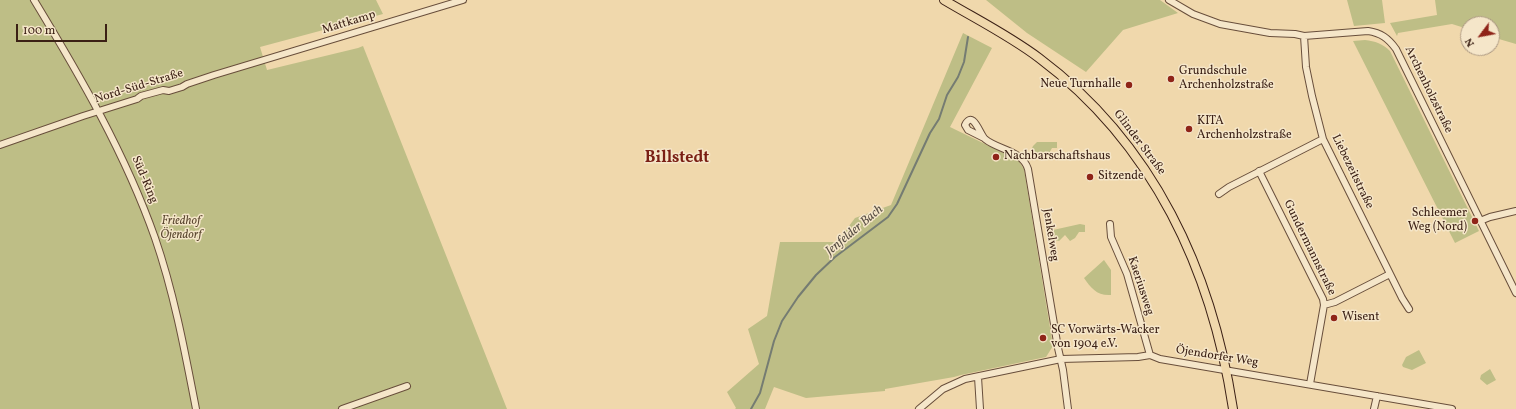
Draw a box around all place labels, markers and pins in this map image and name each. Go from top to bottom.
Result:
place label: Grundschule Archenholzstraße [1179,65,1274,93]
marker: Grundschule Archenholzstraße [1166,74,1176,84]
place label: Neue Turnhalle [1040,78,1121,92]
marker: Neue Turnhalle [1124,80,1134,90]
place label: KITA Archenholzstraße [1197,115,1292,143]
marker: KITA Archenholzstraße [1184,124,1194,134]
place label: Nachbarschaftshaus [1004,150,1110,164]
marker: Nachbarschaftshaus [991,152,1001,162]
place label: Sitzende [1098,170,1144,184]
marker: Sitzende [1085,172,1095,182]
place label: Schleemer Weg (Nord) [1408,207,1467,235]
marker: Schleemer Weg (Nord) [1470,216,1480,226]
place label: Wisent [1342,311,1379,325]
marker: Wisent [1329,313,1339,323]
place label: SC Vorwärts-Wacker von 1904 e.V. [1051,324,1160,352]
marker: SC Vorwärts-Wacker von 1904 e.V. [1038,333,1048,343]

